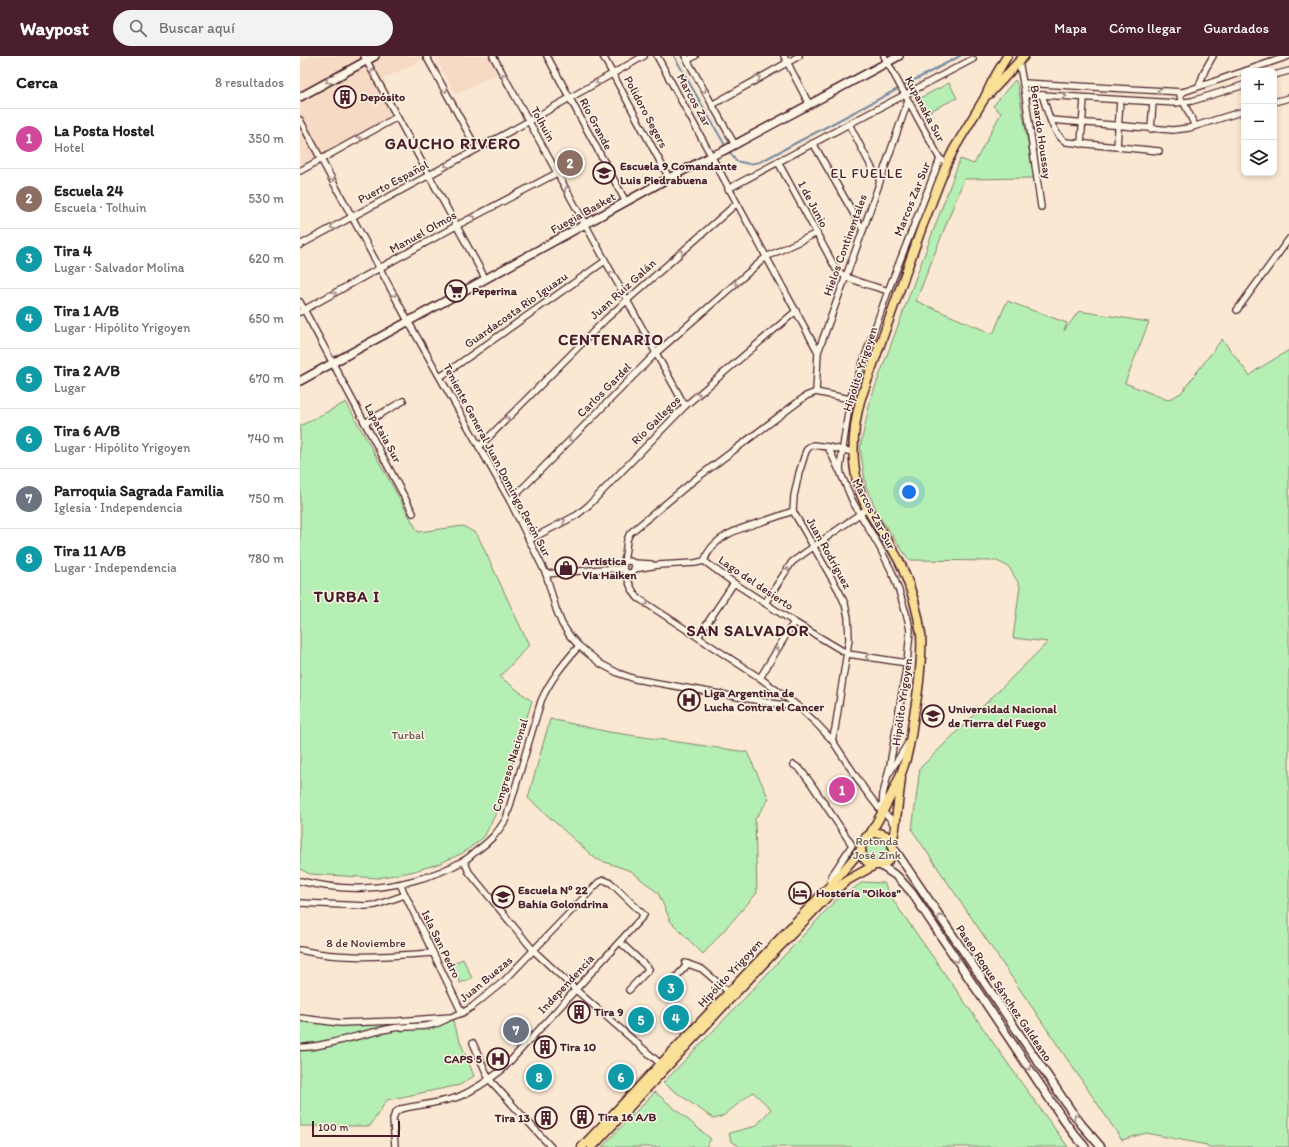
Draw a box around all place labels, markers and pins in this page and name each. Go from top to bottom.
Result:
building icon: Depósito [332,84,358,110]
place label: Depósito [360,90,405,105]
pin: 2 [557,148,583,178]
place label: Escuela 9 Comandante Luis Piedrabuena [620,159,737,187]
school or university icon: Escuela 9 Comandante Luis Piedrabuena [591,160,617,186]
supermarket icon: Peperina [443,278,469,304]
place label: Peperina [472,284,518,299]
place label: Artística Vía Haiken [581,554,637,582]
shop icon: Artística Vía Haiken [553,555,579,581]
place label: Liga Argentina de Lucha Contra el Cancer [704,686,824,714]
hospital icon: Liga Argentina de Lucha Contra el Cancer [676,687,702,713]
place label: Universidad Nacional de Tierra del Fuego [948,702,1057,731]
school or university icon: Universidad Nacional de Tierra del Fuego [920,703,946,729]
pin: 1 [829,775,855,805]
hotel icon: Hostería "Oikos" [787,880,813,906]
place label: Escuela Nº 22 Bahía Golondrina [518,883,609,911]
school or university icon: Escuela Nº 22 Bahía Golondrina [490,884,516,910]
place label: Hostería "Oikos" [816,886,902,900]
pin: 3 [658,973,684,1003]
building icon: Tira 9 [566,999,592,1025]
pin: 4 [663,1003,689,1033]
place label: Tira 9 [593,1005,623,1019]
pin: 5 [628,1005,654,1035]
pin: 7 [503,1015,529,1045]
building icon: Tira 10 [532,1034,558,1060]
place label: Tira 10 [559,1040,596,1054]
hospital icon: CAPS 5 [485,1046,511,1072]
place label: CAPS 5 [444,1052,483,1066]
pin: 8 [526,1062,552,1092]
pin: 6 [608,1062,634,1092]
building icon: Tira 16 A/B [569,1104,595,1130]
building icon: Tira 13 [533,1105,559,1131]
place label: Tira 16 A/B [597,1110,657,1124]
place label: Tira 13 [494,1111,530,1125]

